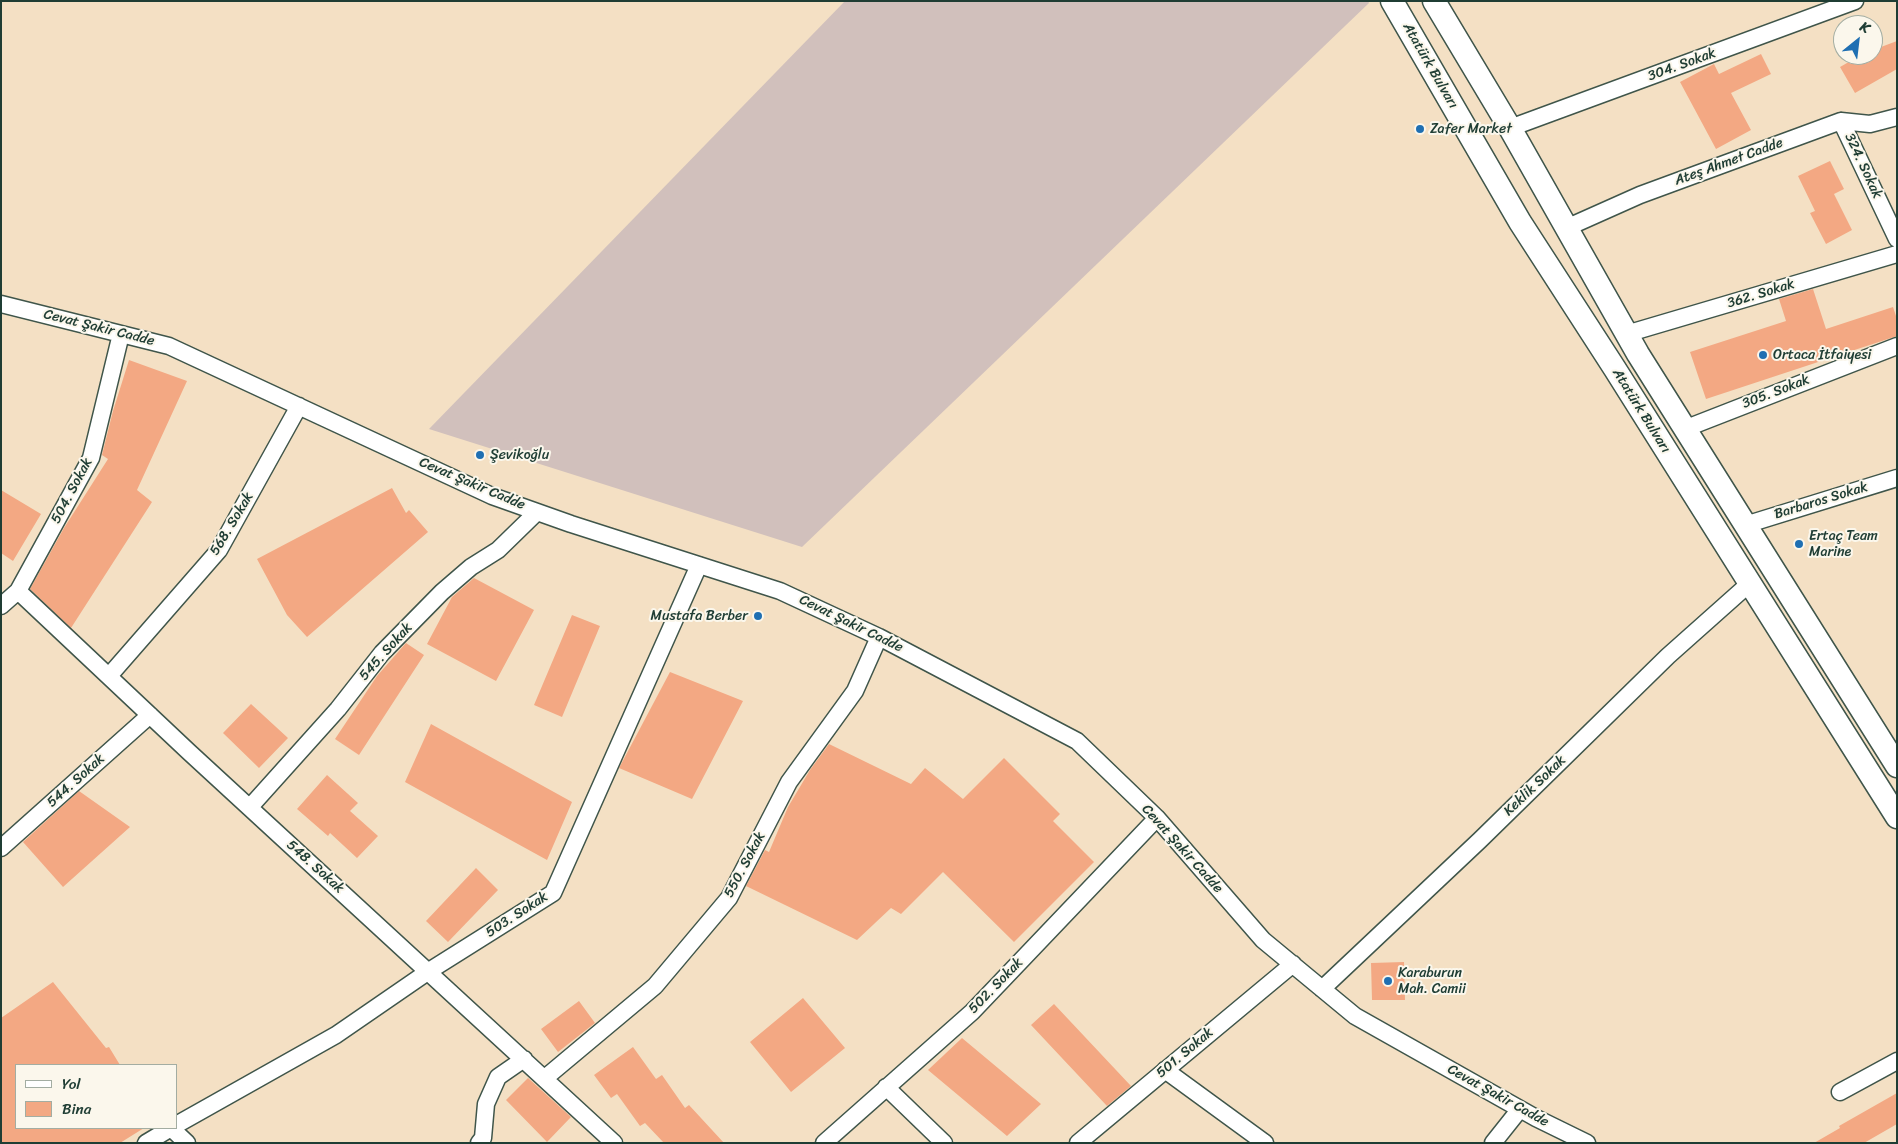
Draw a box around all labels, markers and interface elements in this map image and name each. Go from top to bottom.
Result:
text: K [1855,14,1875,40]
north arrow [1833,15,1883,65]
street label: Atatürk Bulvarı [1399,20,1461,112]
street label: 304. Sokak [1646,45,1718,85]
place label: Zafer Market [1430,121,1512,137]
marker: Zafer Market [1414,123,1426,135]
street label: 324. Sokak [1841,131,1885,201]
street label: Ateş Ahmet Cadde [1673,135,1785,189]
street label: 362. Sokak [1725,276,1797,312]
street label: Cevat Şakir Cadde [42,306,156,350]
place label: Ortaca İtfaiyesi [1773,347,1871,363]
marker: Ortaca İtfaiyesi [1757,349,1769,361]
street label: Atatürk Bulvarı [1608,366,1674,456]
street label: 305. Sokak [1740,371,1812,413]
place label: Şevikoğlu [490,447,549,463]
marker: Şevikoğlu [474,449,486,461]
street label: Cevat Şakir Cadde [417,454,527,514]
street label: 504. Sokak [48,455,96,527]
street label: Barbaros Sokak [1772,479,1870,523]
street label: 568. Sokak [207,489,257,559]
place label: Ertaç Team Marine [1809,528,1878,560]
marker: Ertaç Team Marine [1793,538,1805,550]
street label: Cevat Şakir Cadde [796,592,906,656]
place label: Mustafa Berber [651,608,748,624]
marker: Mustafa Berber [752,610,764,622]
street label: 545. Sokak [356,620,416,684]
street label: 544. Sokak [44,751,108,811]
street label: Keklik Sokak [1500,752,1570,820]
street label: Cevat Şakir Cadde [1138,801,1226,897]
street label: 550. Sokak [721,829,769,901]
street label: 548. Sokak [283,837,347,897]
street label: 503. Sokak [483,889,551,941]
street label: 502. Sokak [965,955,1027,1017]
place label: Karaburun Mah. Camii [1398,965,1466,998]
marker: Karaburun Mah. Camii [1382,975,1394,987]
street label: 501. Sokak [1153,1024,1217,1082]
street label: Cevat Şakir Cadde [1444,1061,1552,1131]
legend [15,1064,178,1129]
text: Yol [62,1071,81,1097]
text: Bina [62,1096,91,1122]

